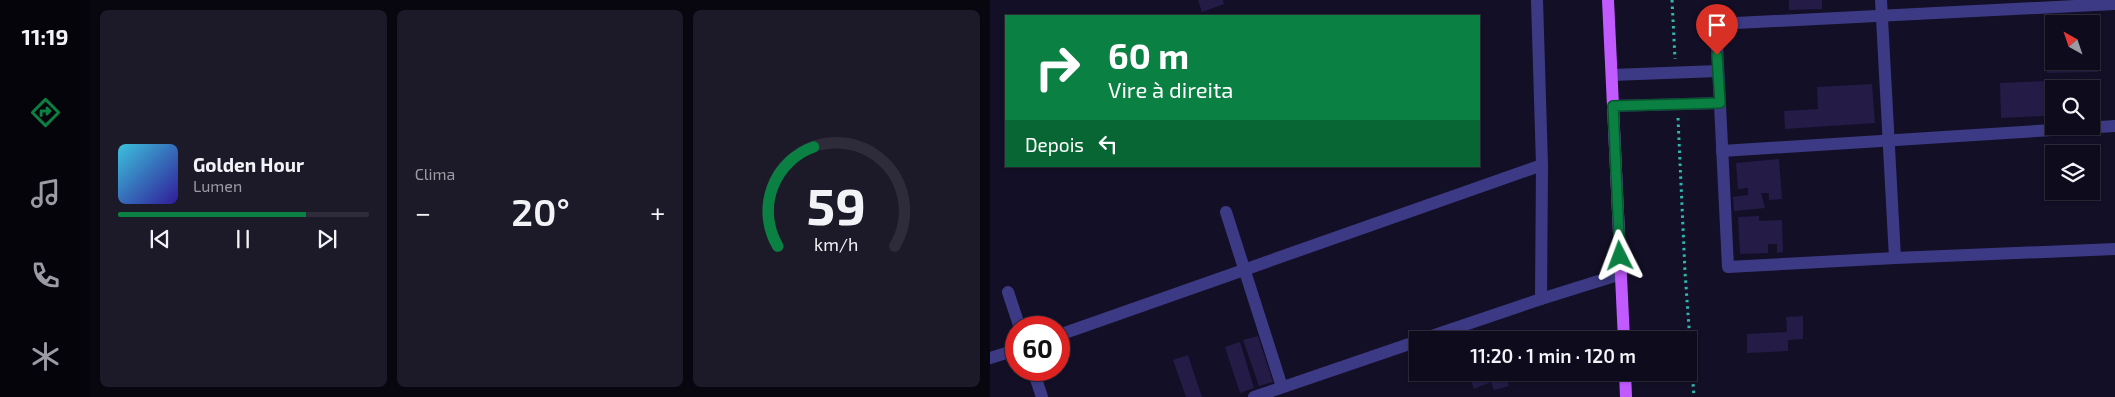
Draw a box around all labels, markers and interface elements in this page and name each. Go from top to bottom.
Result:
pin [1696,4,1738,55]
icon: arrive [1703,11,1731,39]
north arrow [2045,15,2100,70]
map controls [2045,15,2100,200]
text: 11:19 [21,23,69,49]
text: 60 m [1108,34,1189,76]
icon: right [1025,35,1090,100]
text: Vire à direita [1108,76,1233,102]
button: search [2045,80,2100,135]
icon: directions [28,95,63,130]
icon: left [1094,130,1122,158]
text: Depois [1025,133,1084,156]
button: layers [2045,145,2100,200]
text: Golden Hour [193,153,304,176]
text: Clima [415,164,455,183]
text: 59 [807,173,866,235]
icon: music [28,176,63,211]
text: Lumen [193,176,242,195]
text: 20° [511,188,570,234]
text: − [415,195,431,229]
text: + [650,195,665,229]
icon: previous [146,225,174,253]
icon: pause [229,225,257,253]
icon: next [313,225,341,253]
position arrow [1593,229,1645,281]
text: km/h [814,233,859,255]
icon: phone [28,258,63,293]
speed limit sign: 60 [1005,316,1070,381]
icon: climate [28,339,63,374]
text: 11:20 · 1 min · 120 m [1470,344,1636,367]

